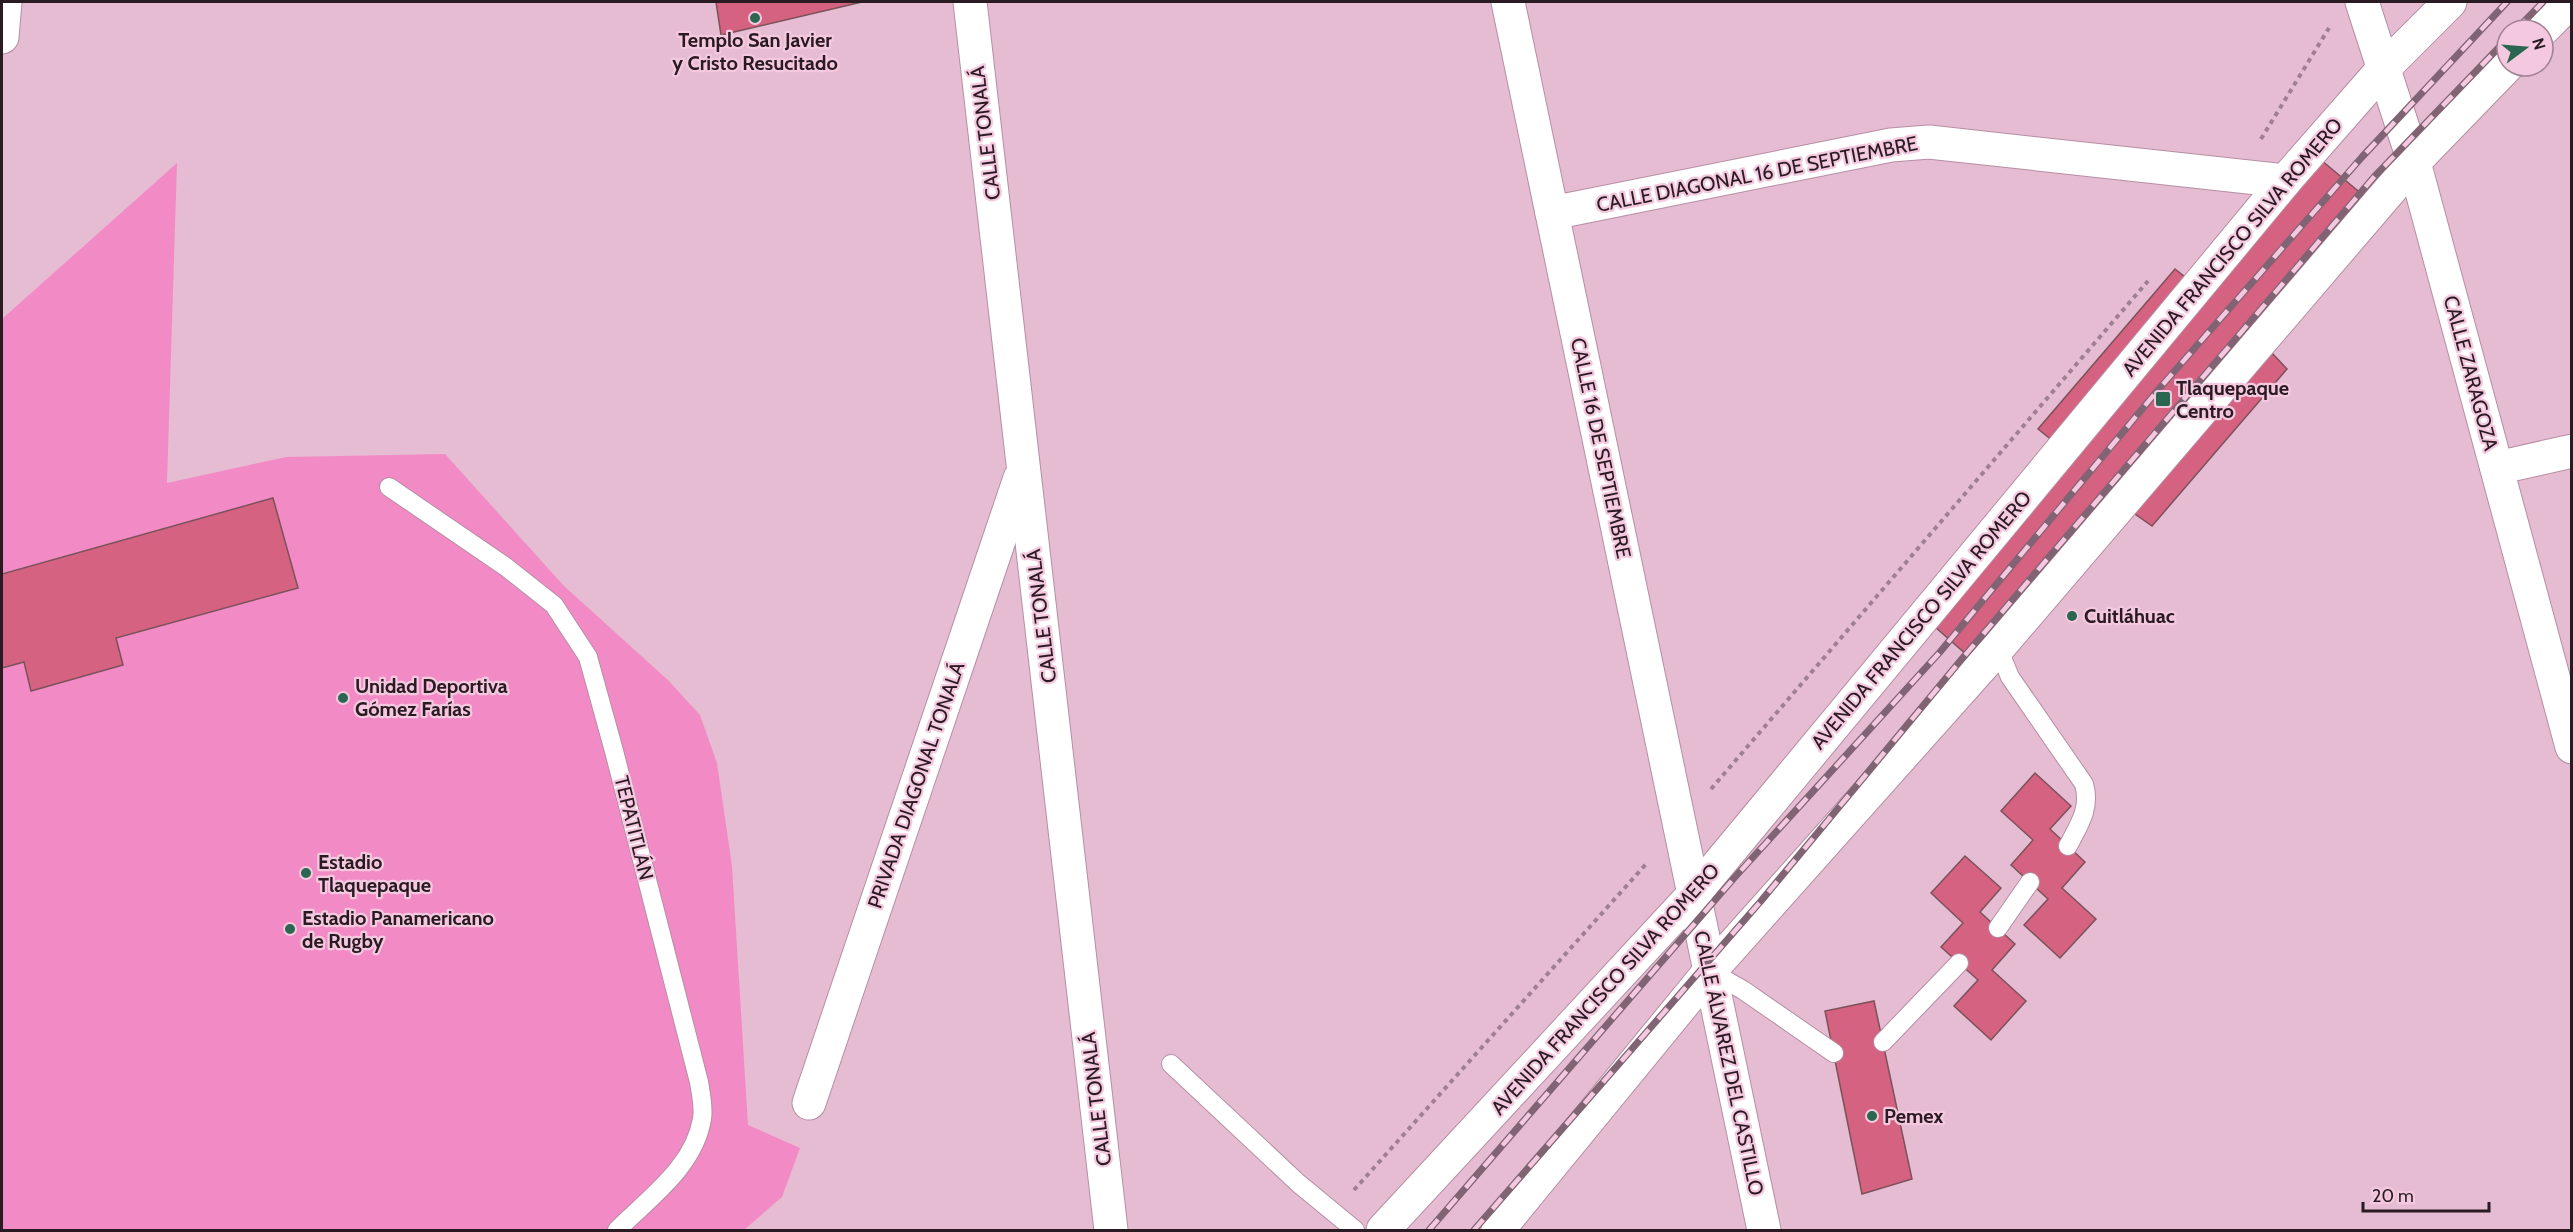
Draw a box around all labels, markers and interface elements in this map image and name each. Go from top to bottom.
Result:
marker: Templo San Javier y Cristo Resucitado [748,11,762,25]
north arrow [2495,18,2555,78]
place label: Templo San Javier y Cristo Resucitado [672,28,838,75]
text: N [2528,36,2550,52]
street label: CALLE TONALÁ [965,64,1005,201]
street label: AVENIDA FRANCISCO SILVA ROMERO [2117,113,2347,381]
street label: CALLE DIAGONAL 16 DE SEPTIEMBRE [1594,131,1920,217]
street label: CALLE ZARAGOZA [2439,293,2503,454]
street label: CALLE 16 DE SEPTIEMBRE [1566,335,1636,561]
place label: Tlaquepaque Centro [2176,376,2289,423]
marker: Tlaquepaque Centro [2154,390,2172,408]
street label: AVENIDA FRANCISCO SILVA ROMERO [1806,486,2036,754]
street label: CALLE TONALÁ [1021,547,1061,684]
place label: Cuitláhuac [2084,604,2175,628]
marker: Cuitláhuac [2065,609,2079,623]
street label: PRIVADA DIAGONAL TONALÁ [862,658,970,911]
place label: Unidad Deportiva Gómez Farías [355,674,508,721]
marker: Unidad Deportiva Gómez Farías [336,691,350,705]
street label: TEPATITLÁN [609,773,659,883]
place label: Estadio Tlaquepaque [318,850,431,897]
street label: AVENIDA FRANCISCO SILVA ROMERO [1486,858,1724,1120]
marker: Estadio Tlaquepaque [299,866,313,880]
place label: Estadio Panamericano de Rugby [302,906,494,953]
marker: Estadio Panamericano de Rugby [283,922,297,936]
street label: CALLE ÁLVAREZ DEL CASTILLO [1689,929,1769,1197]
street label: CALLE TONALÁ [1076,1030,1116,1167]
place label: Pemex [1884,1104,1944,1128]
marker: Pemex [1865,1109,1879,1123]
scale bar [2363,1175,2489,1213]
text: 20 m [2372,1185,2414,1207]

